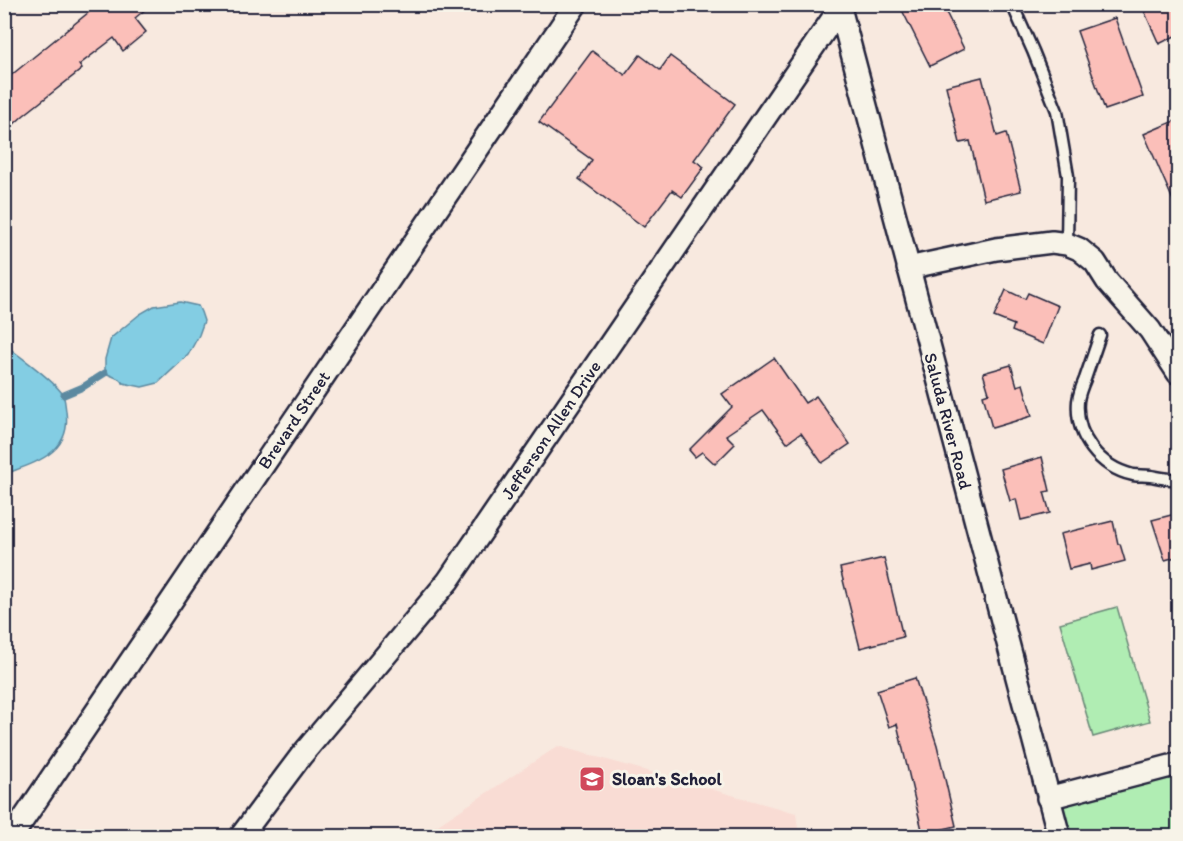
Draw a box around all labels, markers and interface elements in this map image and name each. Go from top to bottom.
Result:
street label: Saluda River Road [919,350,977,492]
street label: Jefferson Allen Drive [496,356,606,504]
street label: Brevard Street [253,367,335,473]
school or university icon: Sloan's School [577,764,607,794]
place label: Sloan's School [612,768,723,790]

